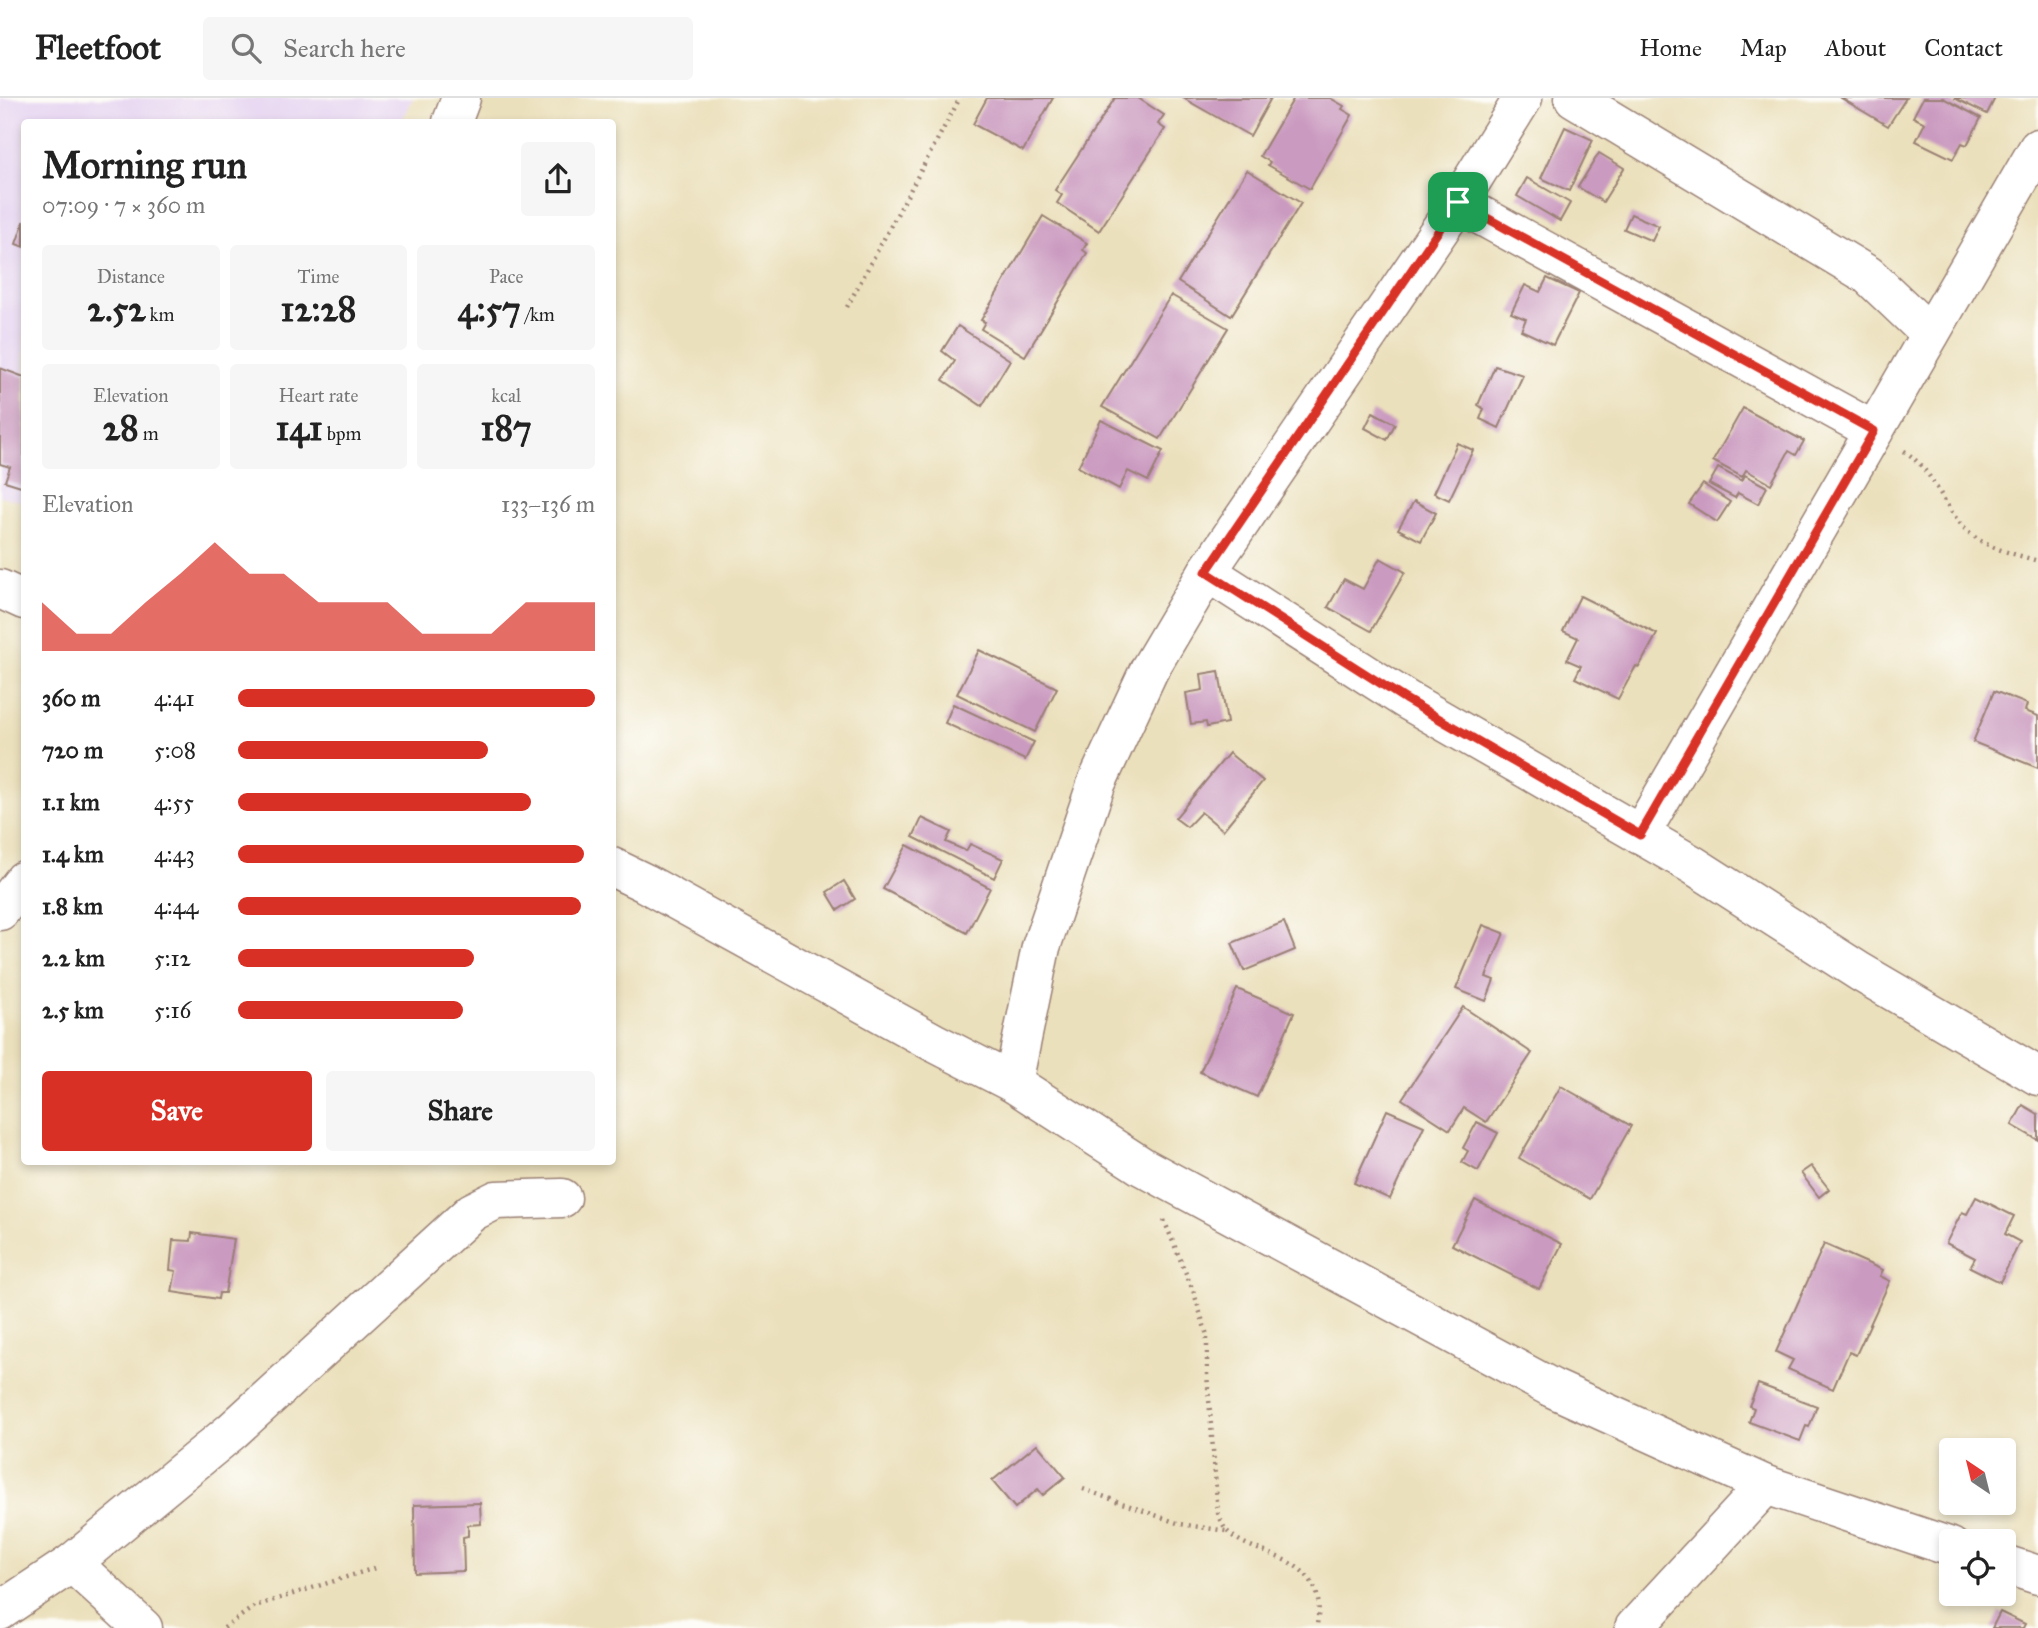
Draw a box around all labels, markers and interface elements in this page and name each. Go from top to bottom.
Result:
search box [203,17,693,80]
text: Fleetfoot [35,28,161,68]
icon: search [227,29,265,67]
text: Search here [283,32,406,64]
text: Home [1639,33,1702,63]
text: Map [1740,33,1787,63]
text: About [1825,33,1886,63]
text: Contact [1924,33,2003,63]
text: Morning run [42,142,247,188]
button: share [521,142,595,216]
pin [1428,172,1488,232]
icon: arrive [1439,183,1477,221]
text: 07:09 · 7 × 360 m [42,191,205,219]
text: Distance [97,265,165,288]
text: Time [297,265,340,288]
text: Pace [489,265,523,288]
text: 2.52 [87,288,146,331]
text: 12:28 [281,288,356,331]
text: 4:57 [458,288,521,331]
text: km [146,303,174,326]
text: /km [521,303,555,326]
text: Elevation [93,384,169,407]
text: Heart rate [279,384,358,407]
text: kcal [491,384,521,407]
text: 28 [103,407,139,450]
text: 141 [276,407,323,450]
text: 187 [481,407,532,450]
text: m [139,422,159,445]
text: bpm [323,422,361,445]
text: Elevation [42,490,133,518]
text: 133–136 m [501,490,595,518]
text: 360 m [42,684,101,712]
text: 4:41 [154,684,195,712]
text: 720 m [42,736,103,764]
text: 5:08 [154,736,196,764]
text: 1.1 km [42,788,100,816]
text: 4:55 [154,788,194,816]
text: 1.4 km [42,840,104,868]
text: 4:43 [154,840,195,868]
text: 1.8 km [42,892,103,920]
text: 4:44 [154,892,198,920]
text: 2.2 km [42,944,105,972]
text: 5:12 [154,944,191,972]
text: 2.5 km [42,996,104,1024]
text: 5:16 [154,996,191,1024]
button: Save [42,1071,312,1151]
button: Share [326,1071,595,1151]
north arrow [1939,1438,2016,1516]
map controls [1939,1438,2016,1606]
button: locate [1939,1529,2016,1606]

